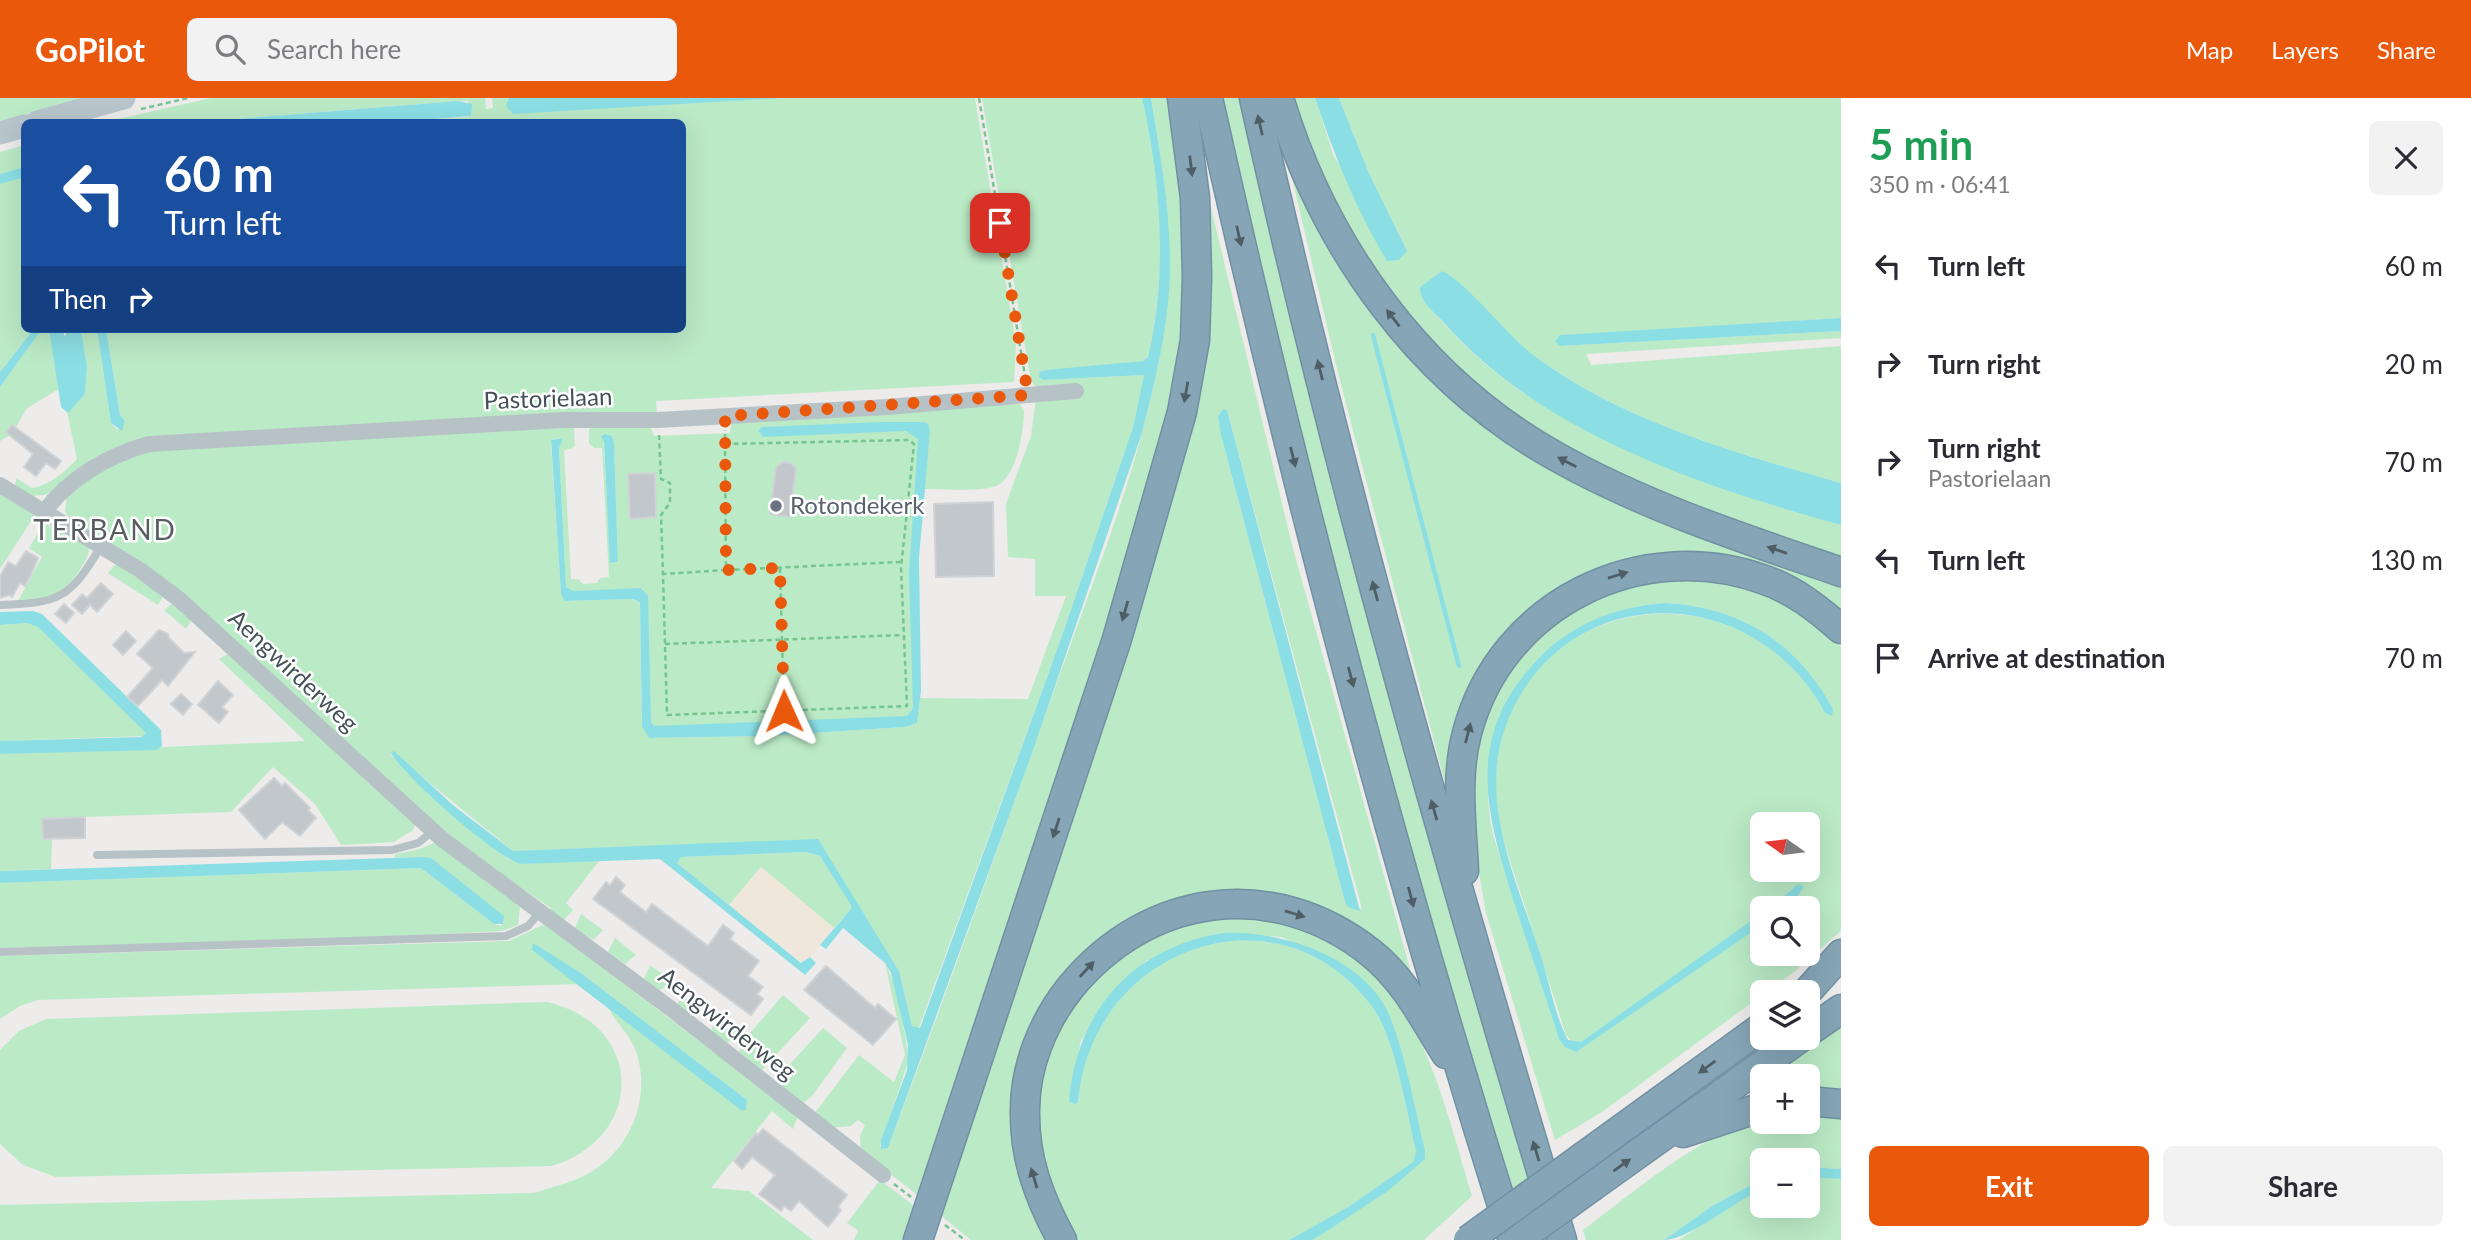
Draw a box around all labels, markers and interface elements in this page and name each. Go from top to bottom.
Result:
search box [187,18,677,81]
text: GoPilot [35,29,145,69]
icon: search [211,30,249,68]
text: Search here [267,33,401,65]
text: Map [2186,35,2233,64]
text: Layers [2271,35,2339,64]
text: Share [2377,35,2436,64]
one-way arrow [1254,114,1265,136]
text: 5 min [1869,119,1973,169]
button: close [2369,121,2443,195]
text: 60 m [164,144,274,202]
icon: left [49,147,140,238]
one-way arrow [1186,155,1197,177]
text: 350 m · 06:41 [1869,170,2011,198]
pin [970,193,1030,253]
text: Turn left [164,203,281,242]
icon: arrive [981,204,1019,242]
one-way arrow [1233,225,1244,247]
icon: left [1869,247,1907,285]
text: Turn left [1928,250,2025,282]
text: 60 m [2385,250,2443,282]
icon: right [121,280,159,318]
text: Then [49,283,107,315]
one-way arrow [1386,309,1400,327]
icon: right [1869,345,1907,383]
text: Turn right [1928,348,2041,380]
text: 20 m [2385,348,2443,380]
one-way arrow [1314,359,1325,381]
street label: Pastorielaan [483,381,613,414]
one-way arrow [1180,381,1191,403]
text: Turn right [1928,432,2041,464]
icon: right [1869,443,1907,481]
one-way arrow [1288,446,1299,468]
text: 70 m [2385,446,2443,478]
one-way arrow [1557,457,1577,468]
text: Pastorielaan [1928,464,2051,492]
place label: Rotondekerk [790,490,925,519]
marker: Rotondekerk [768,498,784,514]
district label: TERBAND [33,512,177,546]
icon: left [1869,541,1907,579]
one-way arrow [1766,544,1787,555]
text: Turn left [1928,544,2025,576]
text: 130 m [2370,544,2443,576]
one-way arrow [1607,570,1628,580]
one-way arrow [1369,579,1380,601]
one-way arrow [1120,601,1130,622]
street label: Aengwirderweg [223,603,365,737]
icon: arrive [1869,639,1907,677]
text: Arrive at destination [1928,642,2165,674]
text: 70 m [2385,642,2443,674]
one-way arrow [1346,667,1356,688]
position arrow [747,674,821,748]
one-way arrow [1463,722,1474,744]
one-way arrow [1429,799,1439,820]
north arrow [1750,812,1820,882]
map controls [1750,812,1820,1218]
one-way arrow [1050,818,1061,839]
one-way arrow [1407,886,1417,907]
button: search [1750,896,1820,966]
one-way arrow [1285,909,1306,919]
street label: Aengwirderweg [654,960,802,1085]
one-way arrow [1079,961,1095,978]
button: layers [1750,980,1820,1050]
one-way arrow [1698,1060,1716,1074]
button: + [1750,1064,1820,1134]
one-way arrow [1530,1140,1540,1161]
button: Exit [1869,1146,2149,1226]
button: Share [2163,1146,2443,1226]
button: − [1750,1148,1820,1218]
one-way arrow [1613,1158,1631,1172]
one-way arrow [1028,1168,1038,1189]

